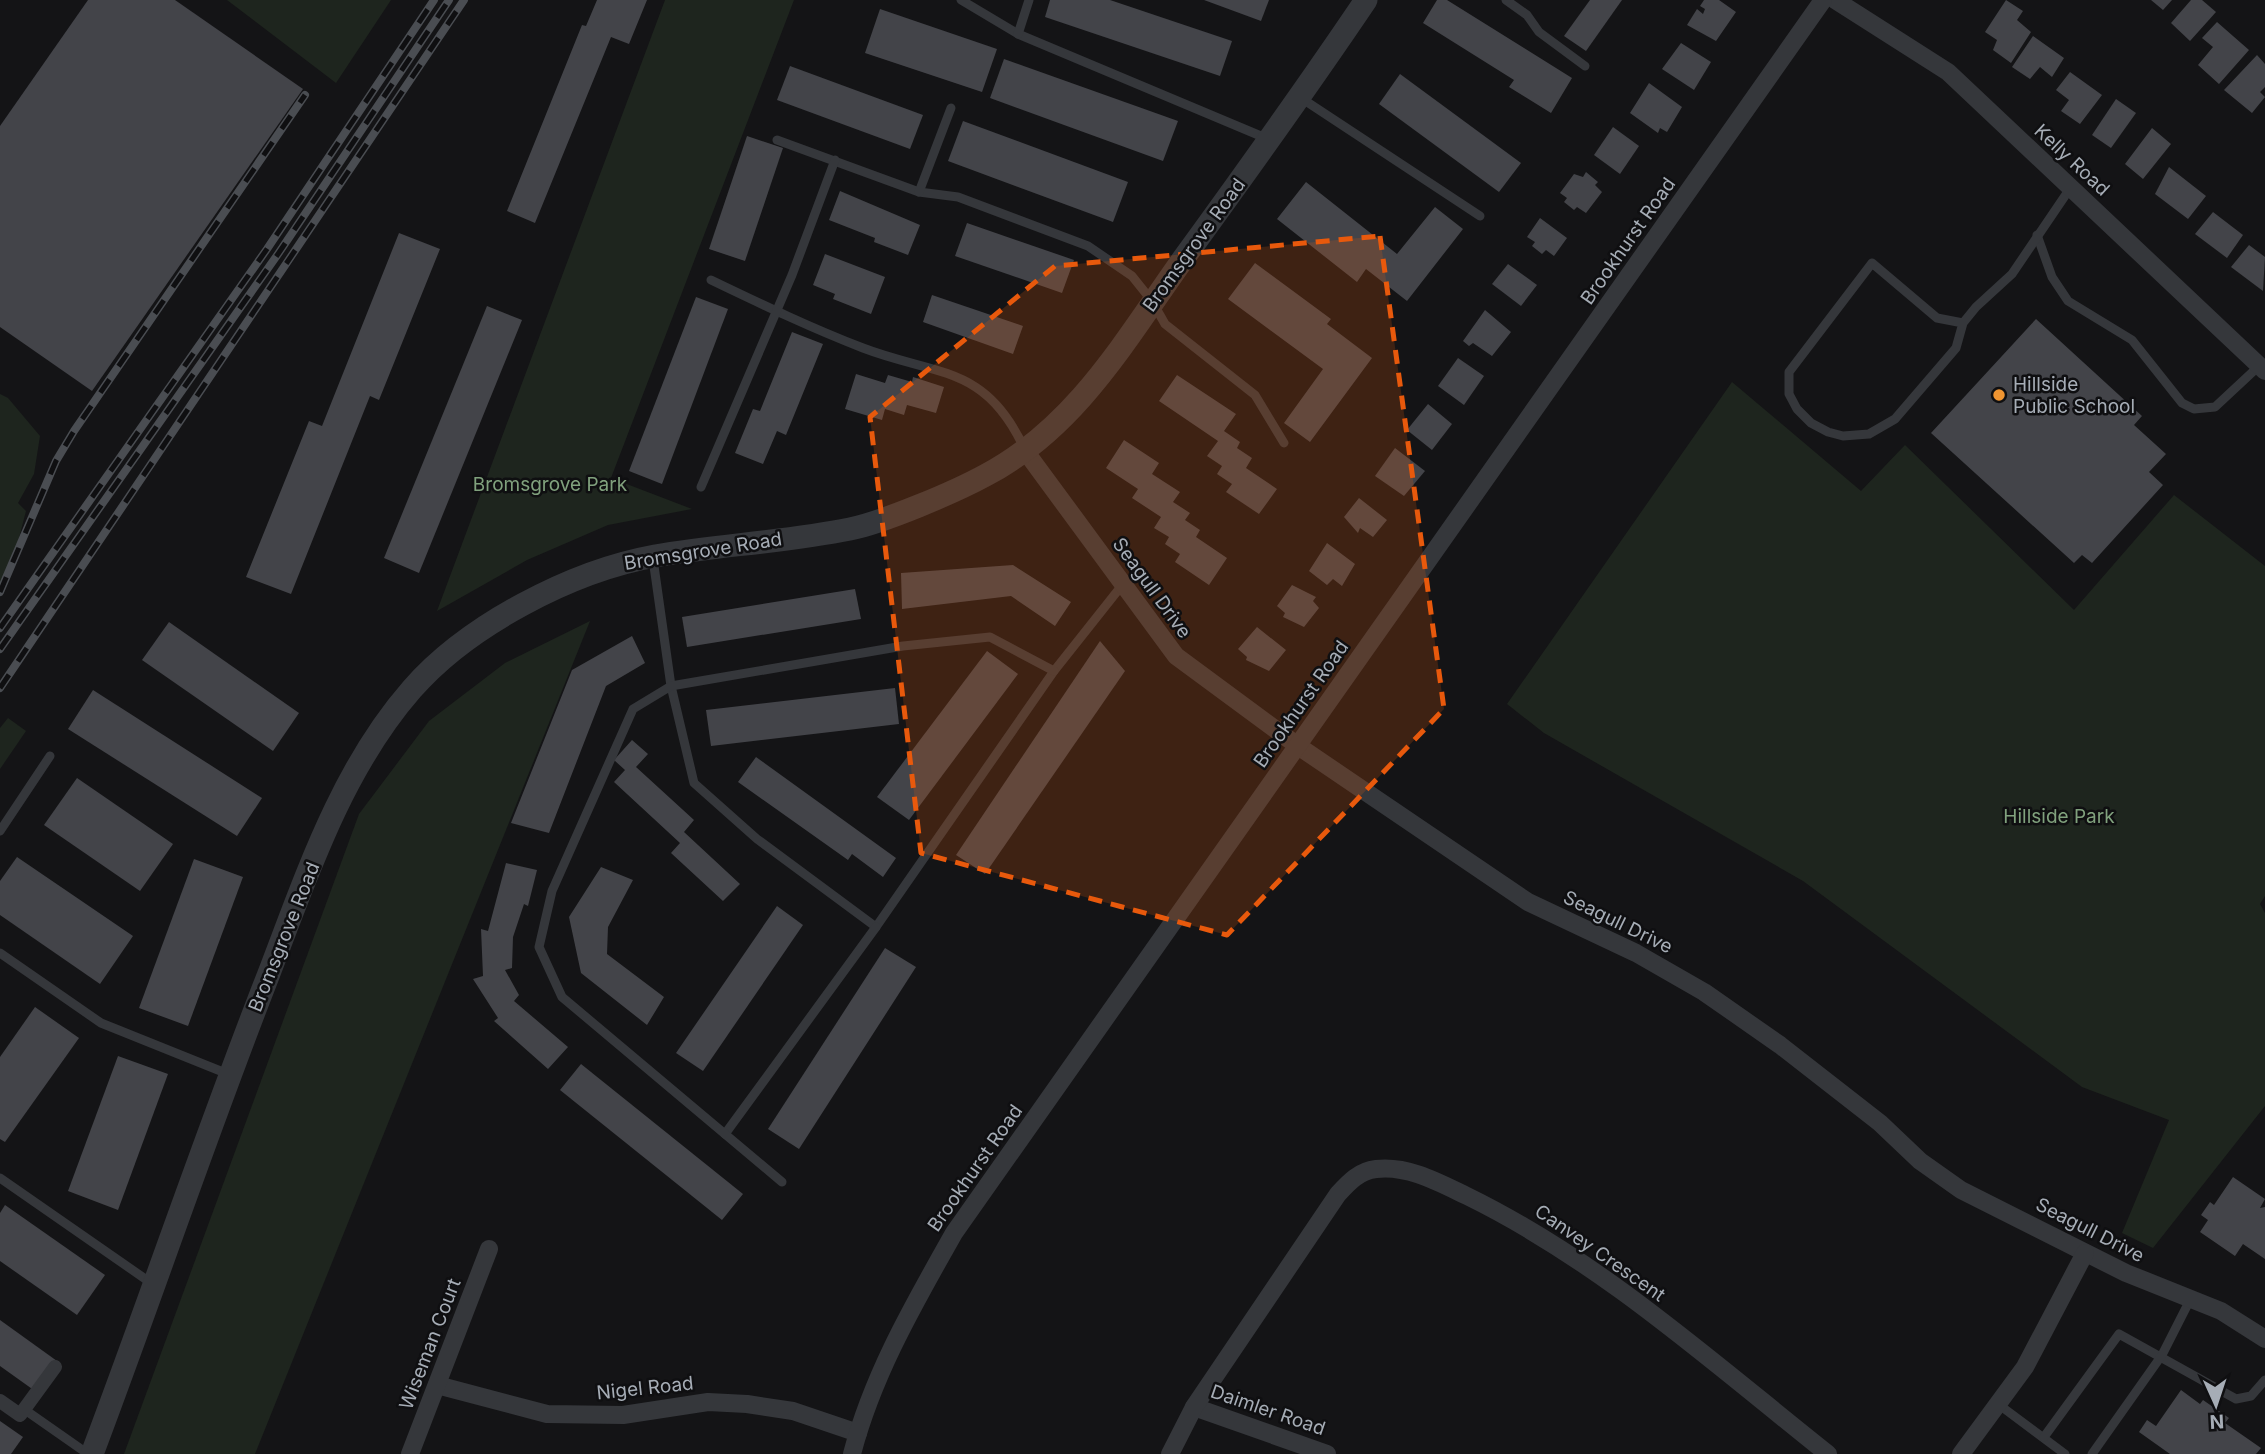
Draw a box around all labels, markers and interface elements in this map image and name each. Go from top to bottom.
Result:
street label: Kelly Road [2030,119,2114,201]
street label: Brookhurst Road [1576,173,1680,309]
street label: Bromsgrove Road [1138,174,1250,316]
place label: Hillside Public School [2013,373,2135,418]
marker: Hillside Public School [1991,387,2007,403]
park label: Bromsgrove Park [473,473,628,496]
street label: Bromsgrove Road [622,527,784,575]
street label: Seagull Drive [1108,533,1196,643]
street label: Brookhurst Road [1249,636,1353,772]
park label: Hillside Park [2003,805,2115,828]
street label: Bromsgrove Road [243,859,325,1015]
street label: Seagull Drive [1560,886,1676,958]
street label: Brookhurst Road [923,1100,1027,1236]
street label: Seagull Drive [2032,1193,2148,1267]
street label: Canvey Crescent [1530,1199,1670,1307]
street label: Wiseman Court [394,1275,466,1413]
north arrow [2181,1370,2251,1440]
street label: Nigel Road [595,1371,695,1405]
street label: Daimler Road [1208,1380,1328,1440]
text: N [2209,1410,2225,1433]

